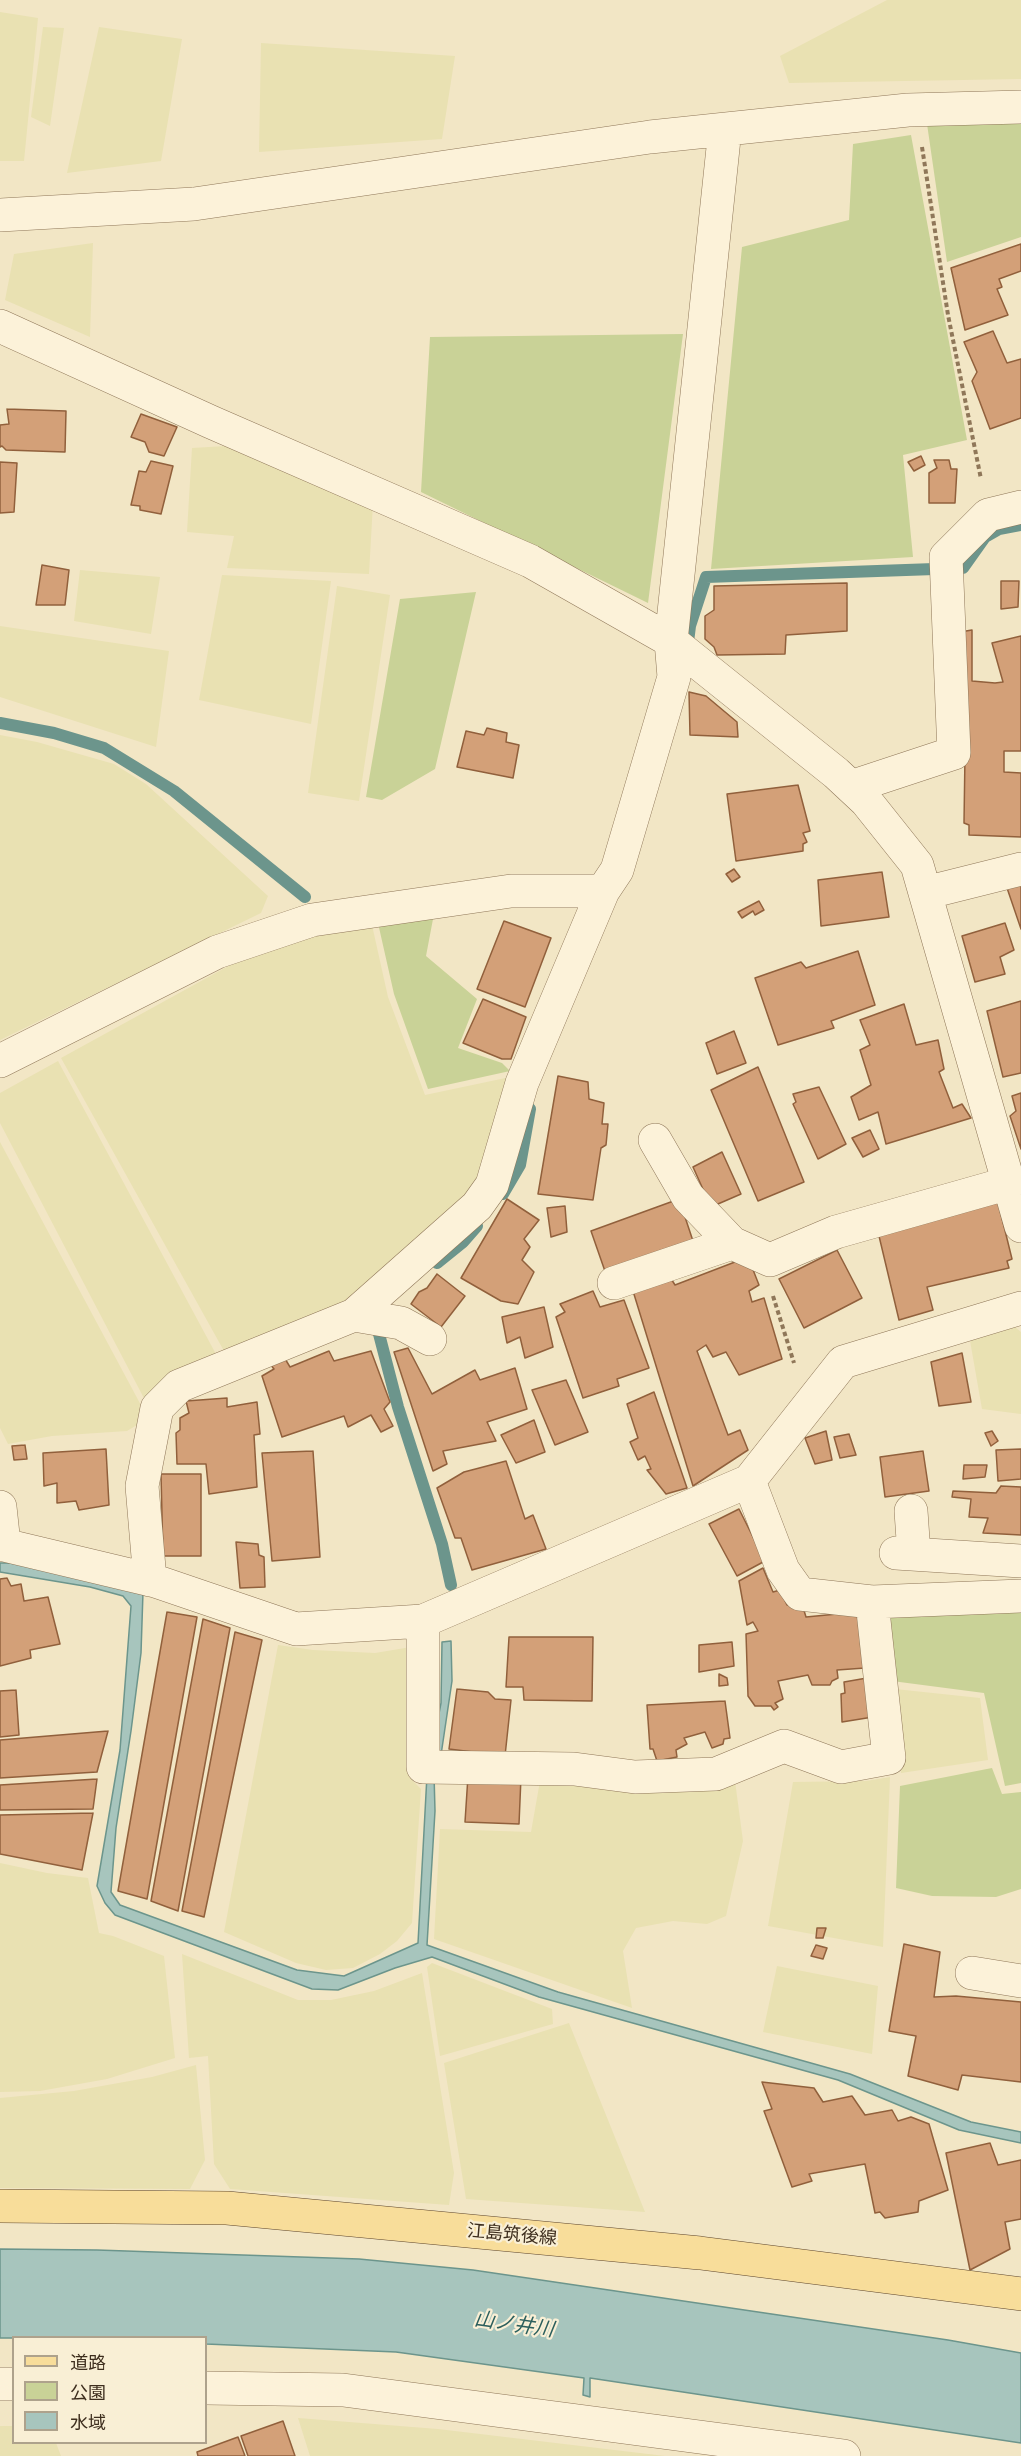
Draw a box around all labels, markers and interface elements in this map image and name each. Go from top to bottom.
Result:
street label: 江島筑後線 [466,2220,558,2250]
water label: 山ノ井川 [473,2308,555,2342]
legend [12,2336,207,2444]
text: 道路 [70,2350,106,2374]
text: 公園 [70,2380,106,2404]
text: 水域 [70,2410,106,2434]

